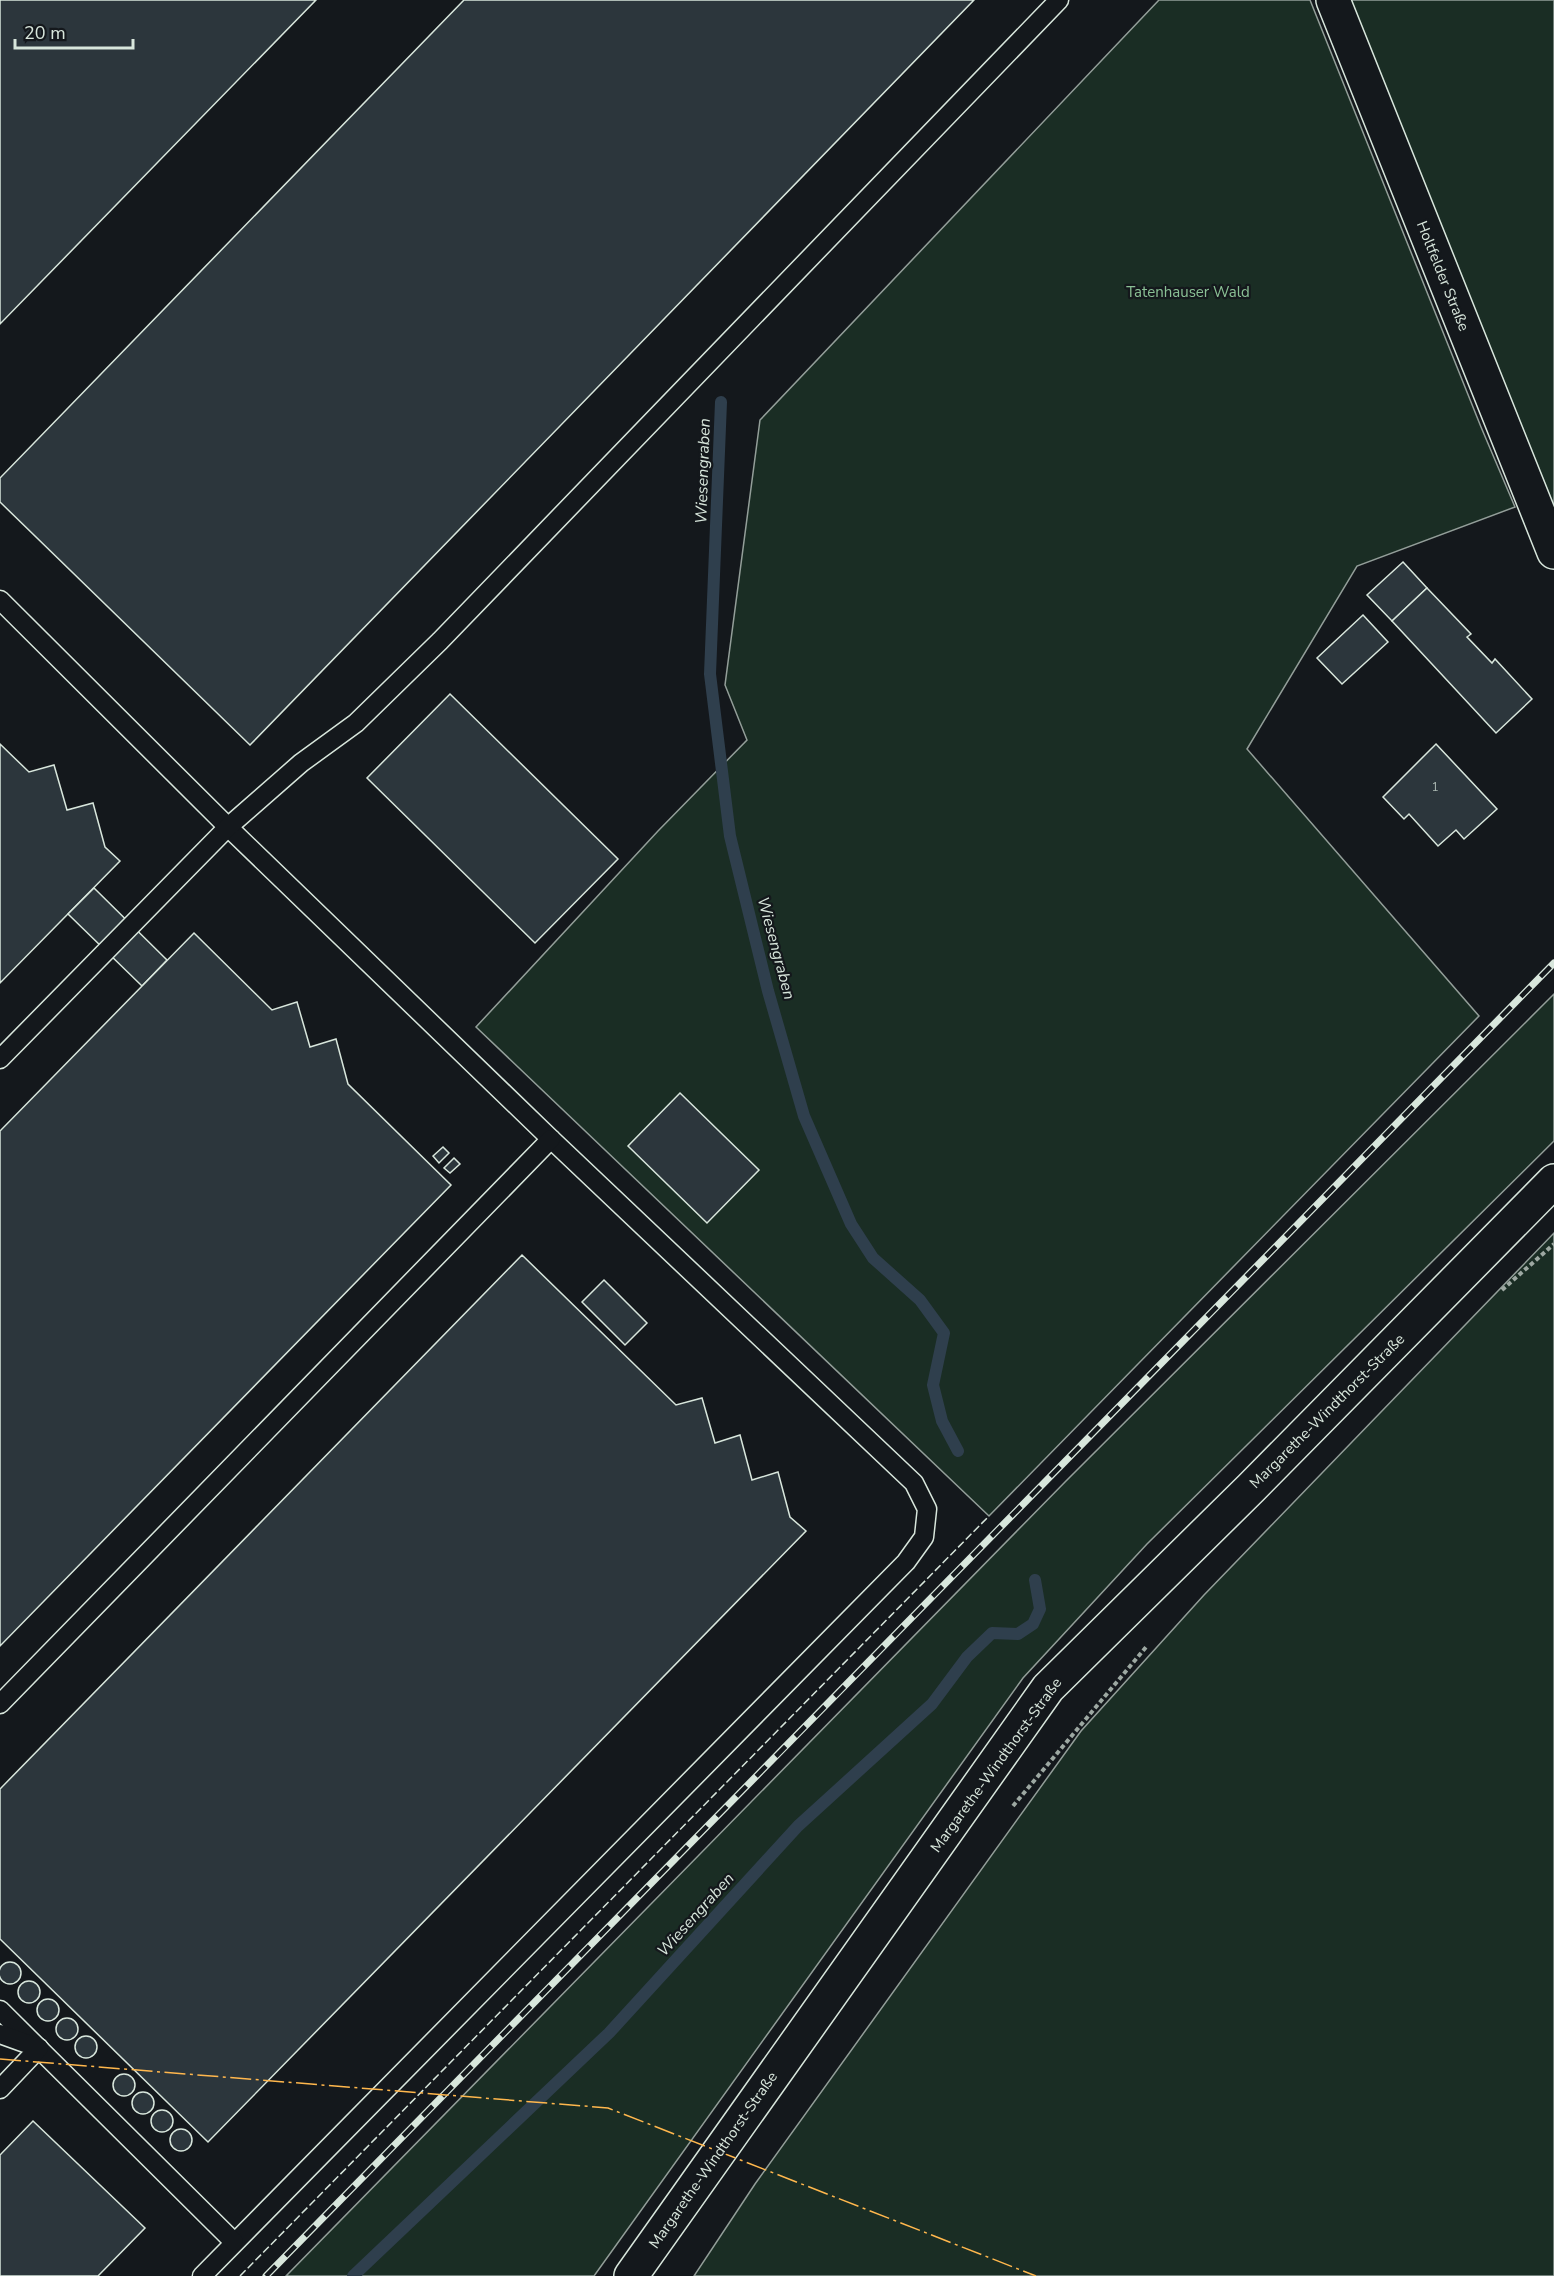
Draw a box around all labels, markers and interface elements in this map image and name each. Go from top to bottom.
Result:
scale bar [15,12,134,50]
text: 20 m [24,21,66,45]
street label: Holtfelder Straße [1412,218,1474,334]
park label: Tatenhauser Wald [1126,282,1250,302]
water label: Wiesengraben [690,418,716,524]
house number: 1 [1431,779,1439,795]
water label: Wiesengraben [752,894,800,1002]
street label: Margarethe-Windthorst-Straße [1245,1329,1409,1493]
street label: Margarethe-Windthorst-Straße [926,1674,1066,1856]
water label: Wiesengraben [652,1868,739,1961]
street label: Margarethe-Windthorst-Straße [644,2068,782,2252]

